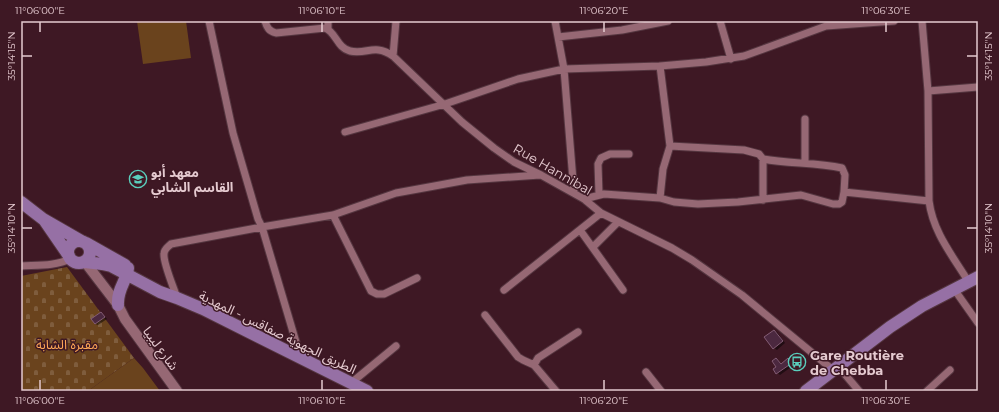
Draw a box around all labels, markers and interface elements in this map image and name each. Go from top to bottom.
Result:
text: 11°06'00"E [15,4,65,17]
text: 11°06'10"E [298,4,346,17]
text: 11°06'20"E [579,4,629,17]
text: 11°06'30"E [861,4,911,17]
text: 35°14'15"N [5,31,18,81]
text: 35°14'15"N [982,31,995,81]
street label: Rue Hannibal [511,140,595,198]
place label: معهد أبو القاسم الشابي [151,164,233,198]
school or university icon: معهد أبو القاسم الشابي [128,169,148,189]
text: 35°14'10"N [5,203,18,253]
text: 35°14'10"N [982,203,995,253]
street label: الطريق الجهوية صفاقس - المهدية [196,287,359,378]
street label: شارع ليبيا [137,323,182,375]
park label: مقبرة الشابة [36,336,98,352]
place label: Gare Routière de Chebba [810,347,904,378]
bus stop icon: Gare Routière de Chebba [787,352,807,372]
text: 11°06'00"E [15,394,65,407]
text: 11°06'10"E [298,394,346,407]
text: 11°06'20"E [579,394,629,407]
text: 11°06'30"E [861,394,911,407]

